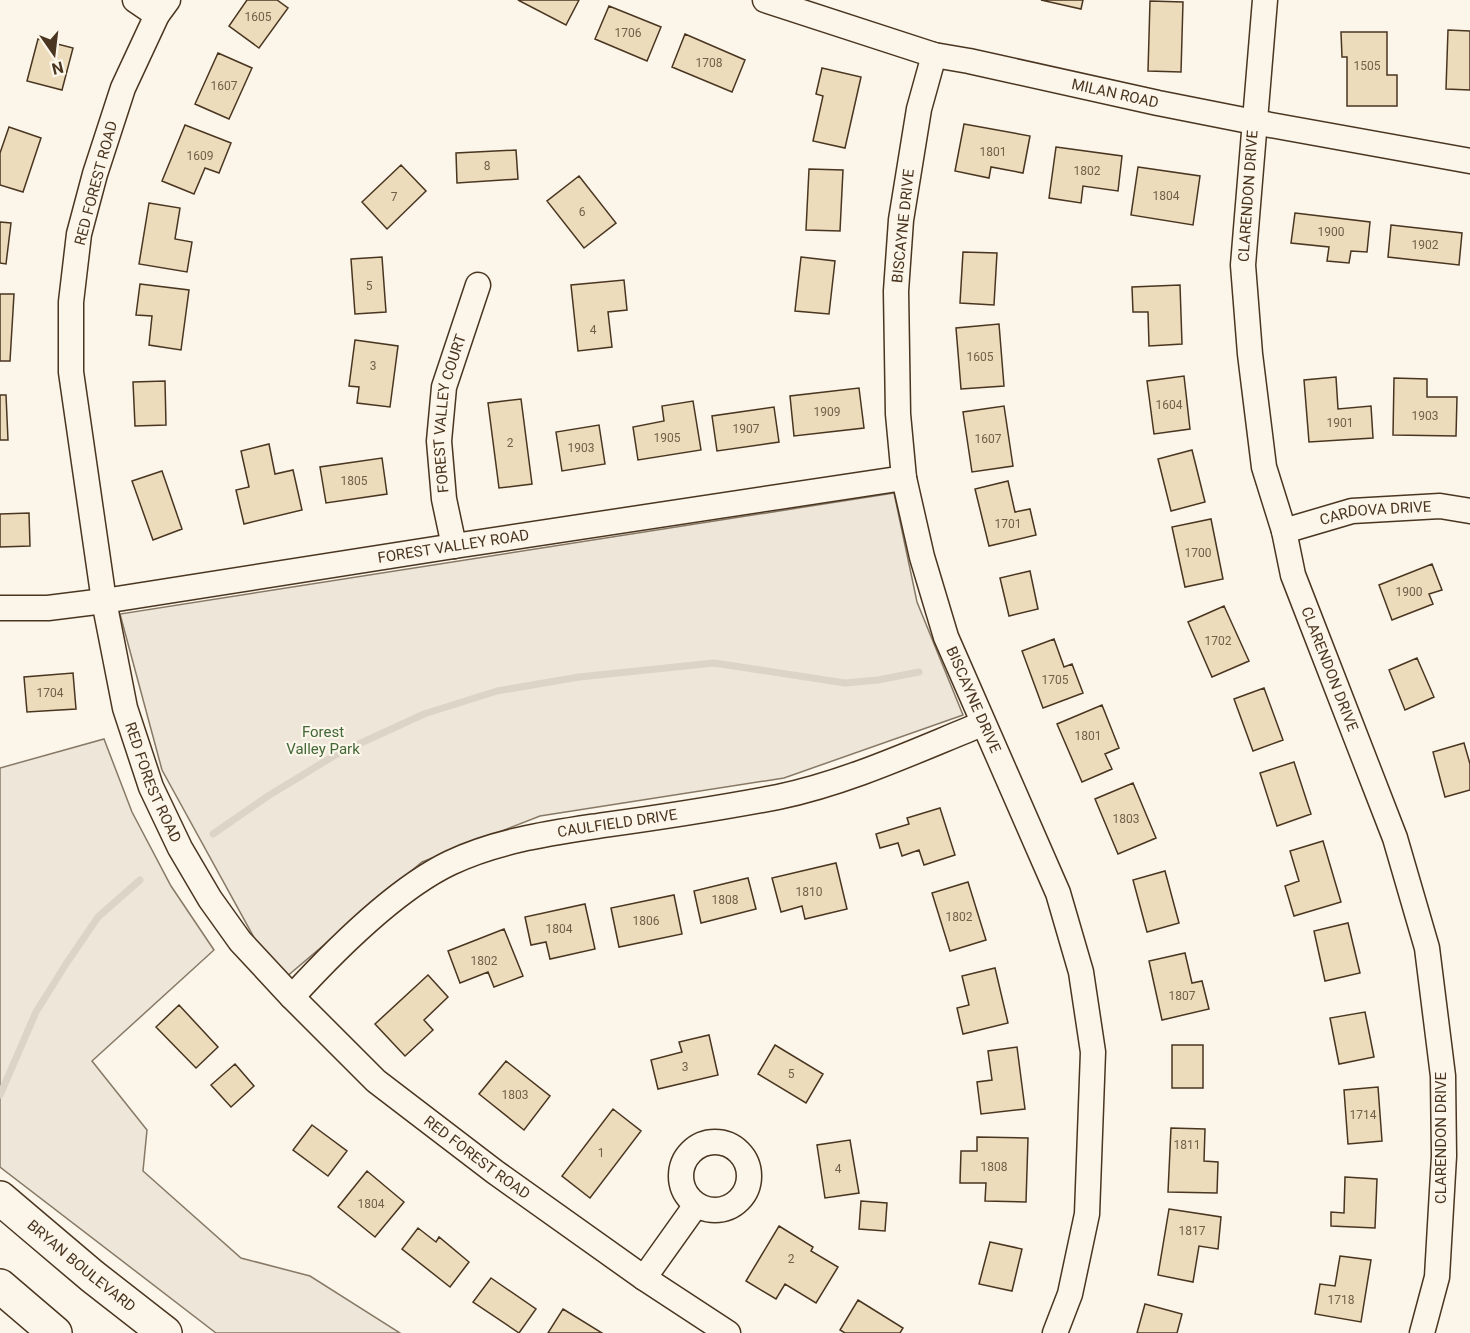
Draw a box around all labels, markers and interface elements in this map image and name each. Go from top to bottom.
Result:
house number: 1605 [245,10,272,24]
north arrow [24,24,84,84]
house number: 1706 [615,26,642,40]
house number: 1708 [696,56,723,70]
text: N [50,57,65,79]
house number: 1505 [1354,59,1381,73]
street label: MILAN ROAD [1070,75,1160,112]
house number: 1607 [211,79,238,93]
street label: RED FOREST ROAD [71,119,121,247]
street label: CLARENDON DRIVE [1234,129,1262,263]
house number: 1801 [980,145,1006,159]
house number: 1609 [187,149,213,163]
house number: 8 [484,159,491,173]
house number: 1802 [1074,164,1101,178]
street label: BISCAYNE DRIVE [888,168,918,284]
house number: 1804 [1153,189,1180,203]
house number: 7 [391,190,398,204]
house number: 6 [579,205,586,219]
house number: 1900 [1318,225,1345,239]
house number: 1902 [1412,238,1439,252]
house number: 5 [366,279,373,293]
house number: 4 [590,323,597,337]
street label: FOREST VALLEY COURT [430,332,470,494]
house number: 1605 [967,350,994,364]
house number: 3 [370,359,376,373]
house number: 1604 [1156,398,1183,412]
house number: 1909 [814,405,840,419]
house number: 1903 [1412,409,1438,423]
house number: 1901 [1327,416,1353,430]
house number: 1907 [733,422,760,436]
house number: 1905 [654,431,681,445]
house number: 1607 [975,432,1002,446]
house number: 2 [507,436,514,450]
house number: 1903 [568,441,594,455]
house number: 1805 [341,474,368,488]
street label: CARDOVA DRIVE [1318,497,1432,529]
house number: 1701 [995,517,1021,531]
street label: FOREST VALLEY ROAD [376,526,530,567]
house number: 1700 [1185,546,1212,560]
house number: 1900 [1396,585,1423,599]
street label: CLARENDON DRIVE [1297,604,1362,734]
house number: 1702 [1205,634,1232,648]
street label: BISCAYNE DRIVE [942,644,1005,756]
house number: 1705 [1042,673,1069,687]
house number: 1704 [37,686,64,700]
street label: RED FOREST ROAD [121,720,185,845]
park label: Forest Valley Park [286,723,360,758]
house number: 1801 [1075,729,1101,743]
street label: CAULFIELD DRIVE [556,805,679,841]
house number: 1803 [1113,812,1139,826]
house number: 1810 [796,885,823,899]
house number: 1808 [712,893,739,907]
house number: 1802 [946,910,973,924]
house number: 1806 [633,914,660,928]
house number: 1804 [546,922,573,936]
house number: 1802 [471,954,498,968]
house number: 1807 [1169,989,1196,1003]
house number: 3 [682,1060,688,1074]
house number: 5 [788,1067,795,1081]
street label: CLARENDON DRIVE [1432,1072,1450,1204]
house number: 1803 [502,1088,528,1102]
house number: 1714 [1350,1108,1377,1122]
street label: RED FOREST ROAD [420,1112,534,1203]
house number: 1811 [1174,1138,1200,1152]
house number: 1 [598,1146,604,1160]
house number: 1808 [981,1160,1008,1174]
house number: 4 [835,1162,842,1176]
house number: 1804 [358,1197,385,1211]
street label: BRYAN BOULEVARD [24,1216,139,1316]
house number: 1817 [1179,1224,1206,1238]
house number: 2 [788,1252,795,1266]
house number: 1718 [1328,1293,1355,1307]

